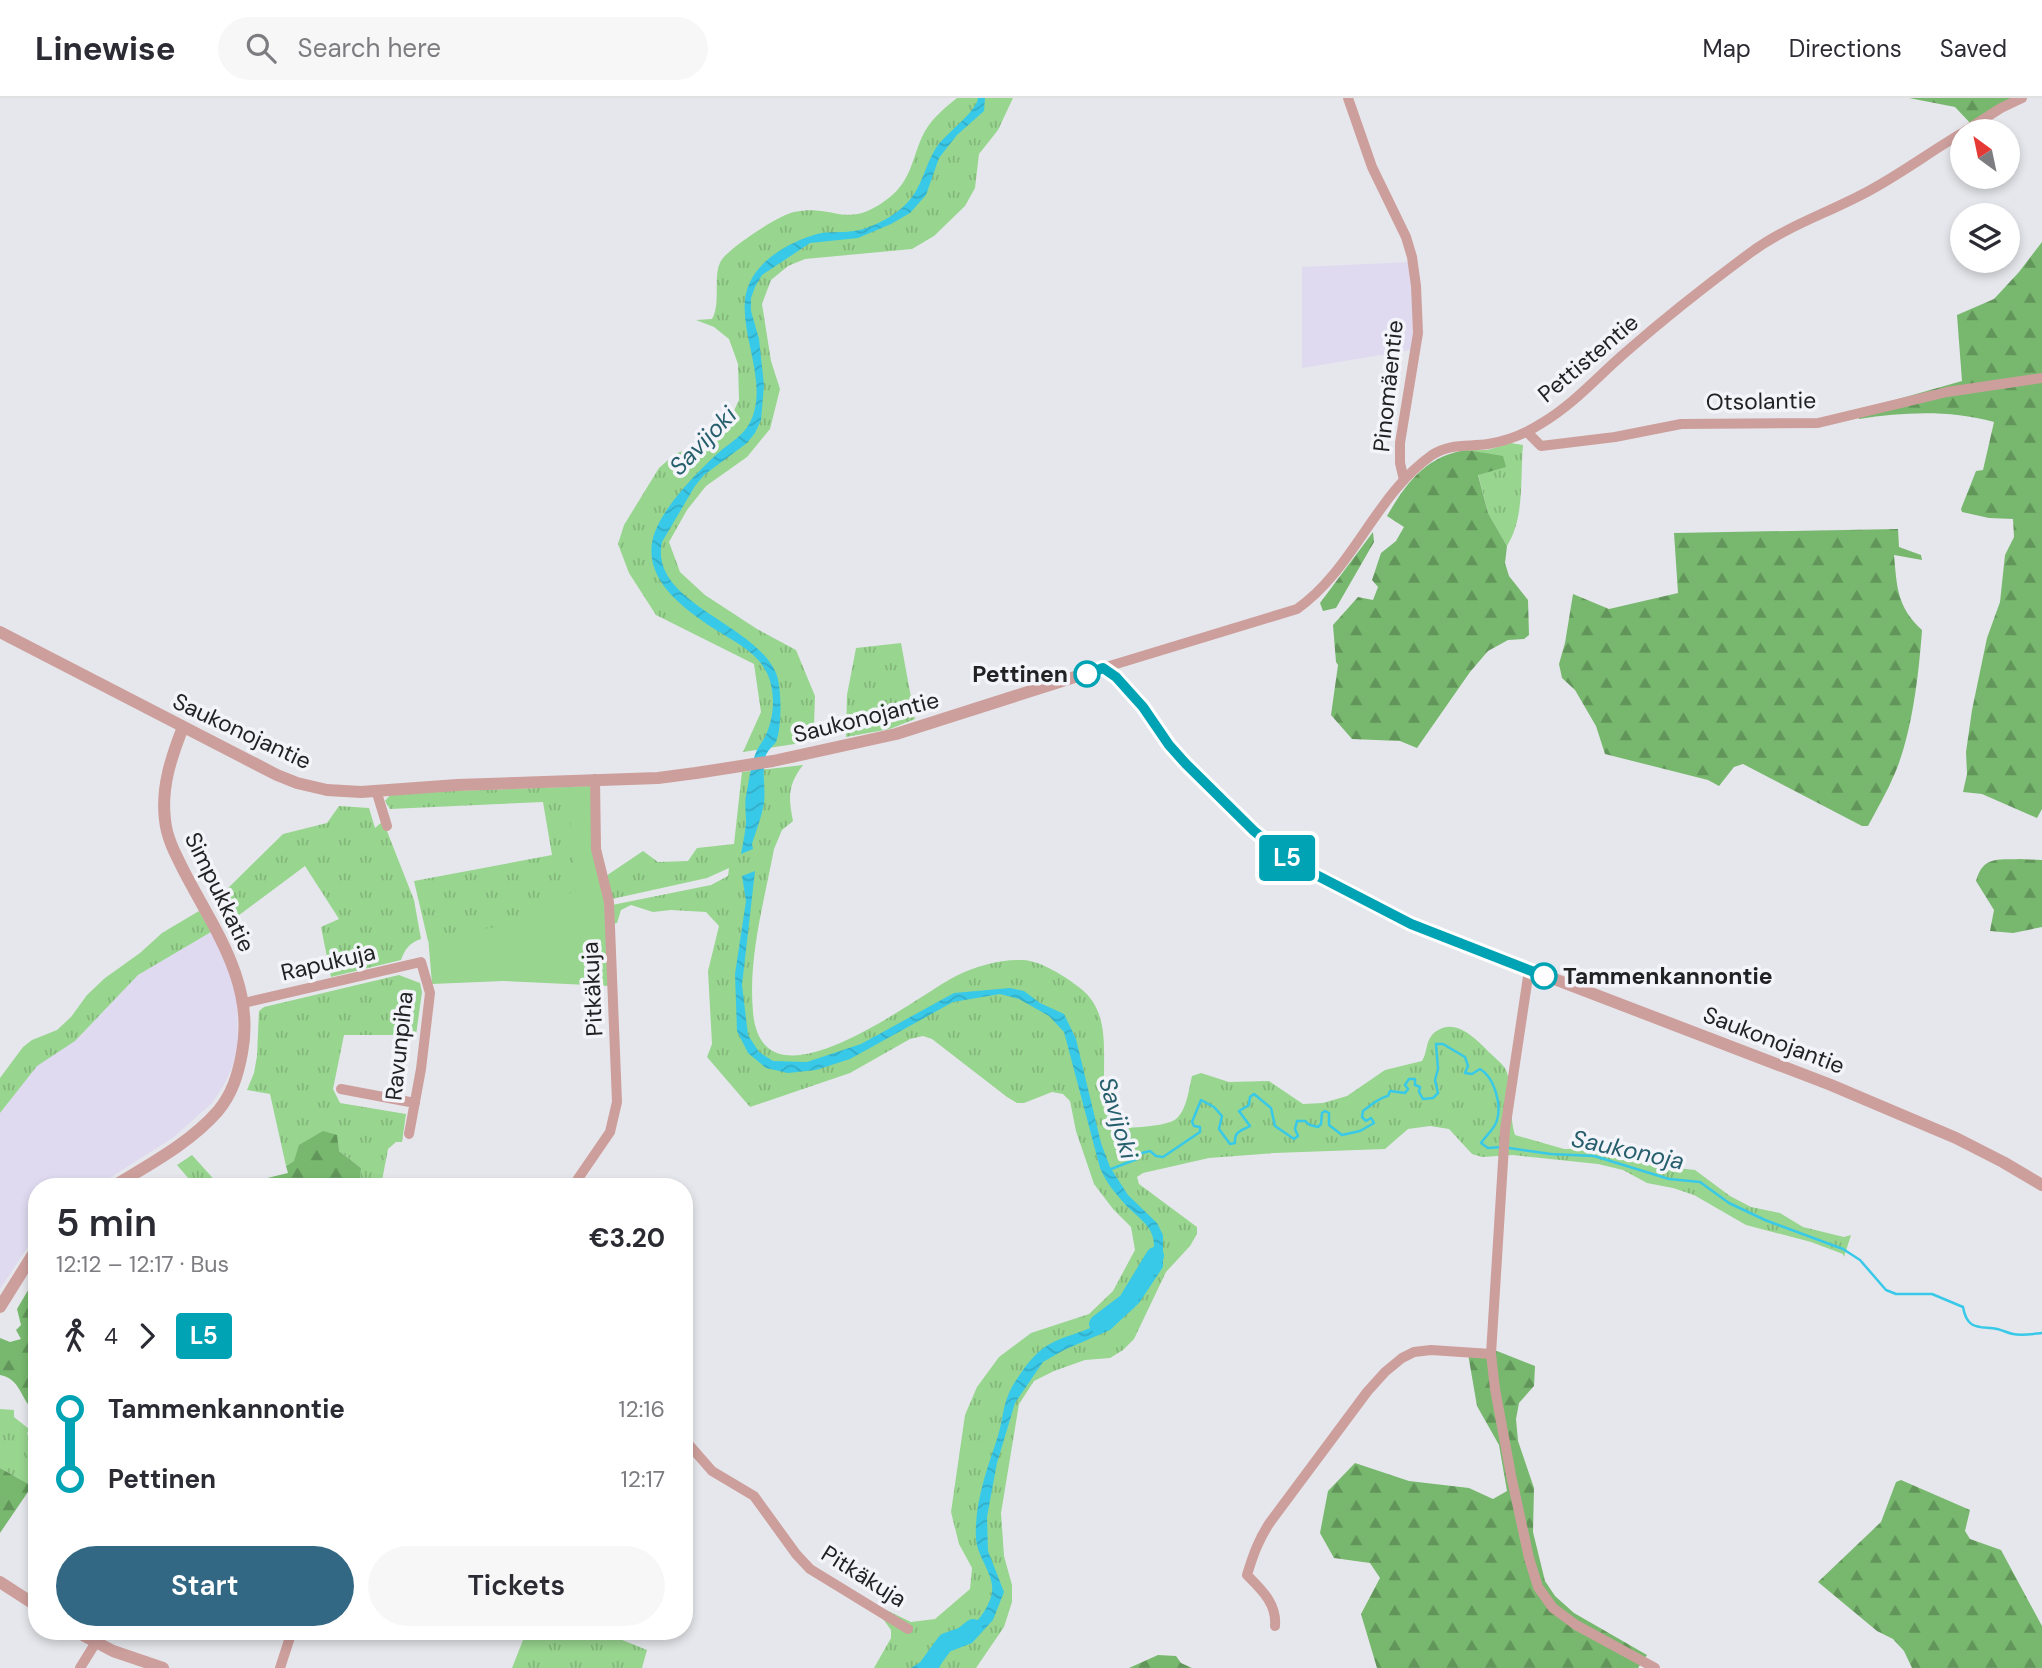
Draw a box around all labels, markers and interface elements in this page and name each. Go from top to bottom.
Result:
search box [218,17,708,80]
text: Linewise [35,27,176,70]
icon: search [242,29,280,67]
text: Search here [298,31,441,65]
text: Map [1703,33,1751,64]
text: Directions [1789,33,1902,64]
text: Saved [1940,33,2007,64]
north arrow [1950,119,2020,189]
map controls [1950,119,2020,273]
button: layers [1950,203,2020,273]
street label: Pettistentie [1531,307,1645,409]
street label: Pinomäentie [1366,319,1410,453]
street label: Otsolantie [1706,385,1816,417]
water label: Savijoki [662,399,744,482]
place label: Pettinen [972,659,1068,689]
marker: Pettinen [1074,661,1100,687]
street label: Saukonojantie [790,684,942,750]
street label: Saukonojantie [168,686,316,776]
street label: Simpukkatie [178,827,262,957]
line badge: L5 [1256,835,1318,881]
text: L5 [1273,842,1301,873]
street label: Rapukuja [278,937,378,987]
street label: Pitkäkuja [575,941,609,1037]
place label: Tammenkannontie [1563,961,1773,991]
marker: Tammenkannontie [1531,963,1557,989]
street label: Ravunpiha [378,990,420,1102]
street label: Saukonojantie [1699,999,1849,1081]
water label: Savijoki [1092,1073,1145,1164]
water label: Saukonoja [1569,1122,1687,1177]
text: 5 min [56,1198,157,1248]
text: €3.20 [589,1221,665,1255]
text: 12:12 – 12:17 · Bus [56,1249,229,1279]
icon: walk [56,1317,94,1355]
icon: forward [128,1317,166,1355]
text: L5 [190,1320,218,1351]
text: 4 [104,1321,118,1351]
text: Tammenkannontie [108,1392,345,1426]
text: 12:16 [618,1394,665,1424]
text: Pettinen [108,1462,216,1496]
text: 12:17 [620,1464,665,1494]
street label: Pitkäkuja [816,1538,912,1614]
button: Start [56,1546,354,1626]
button: Tickets [368,1546,665,1626]

